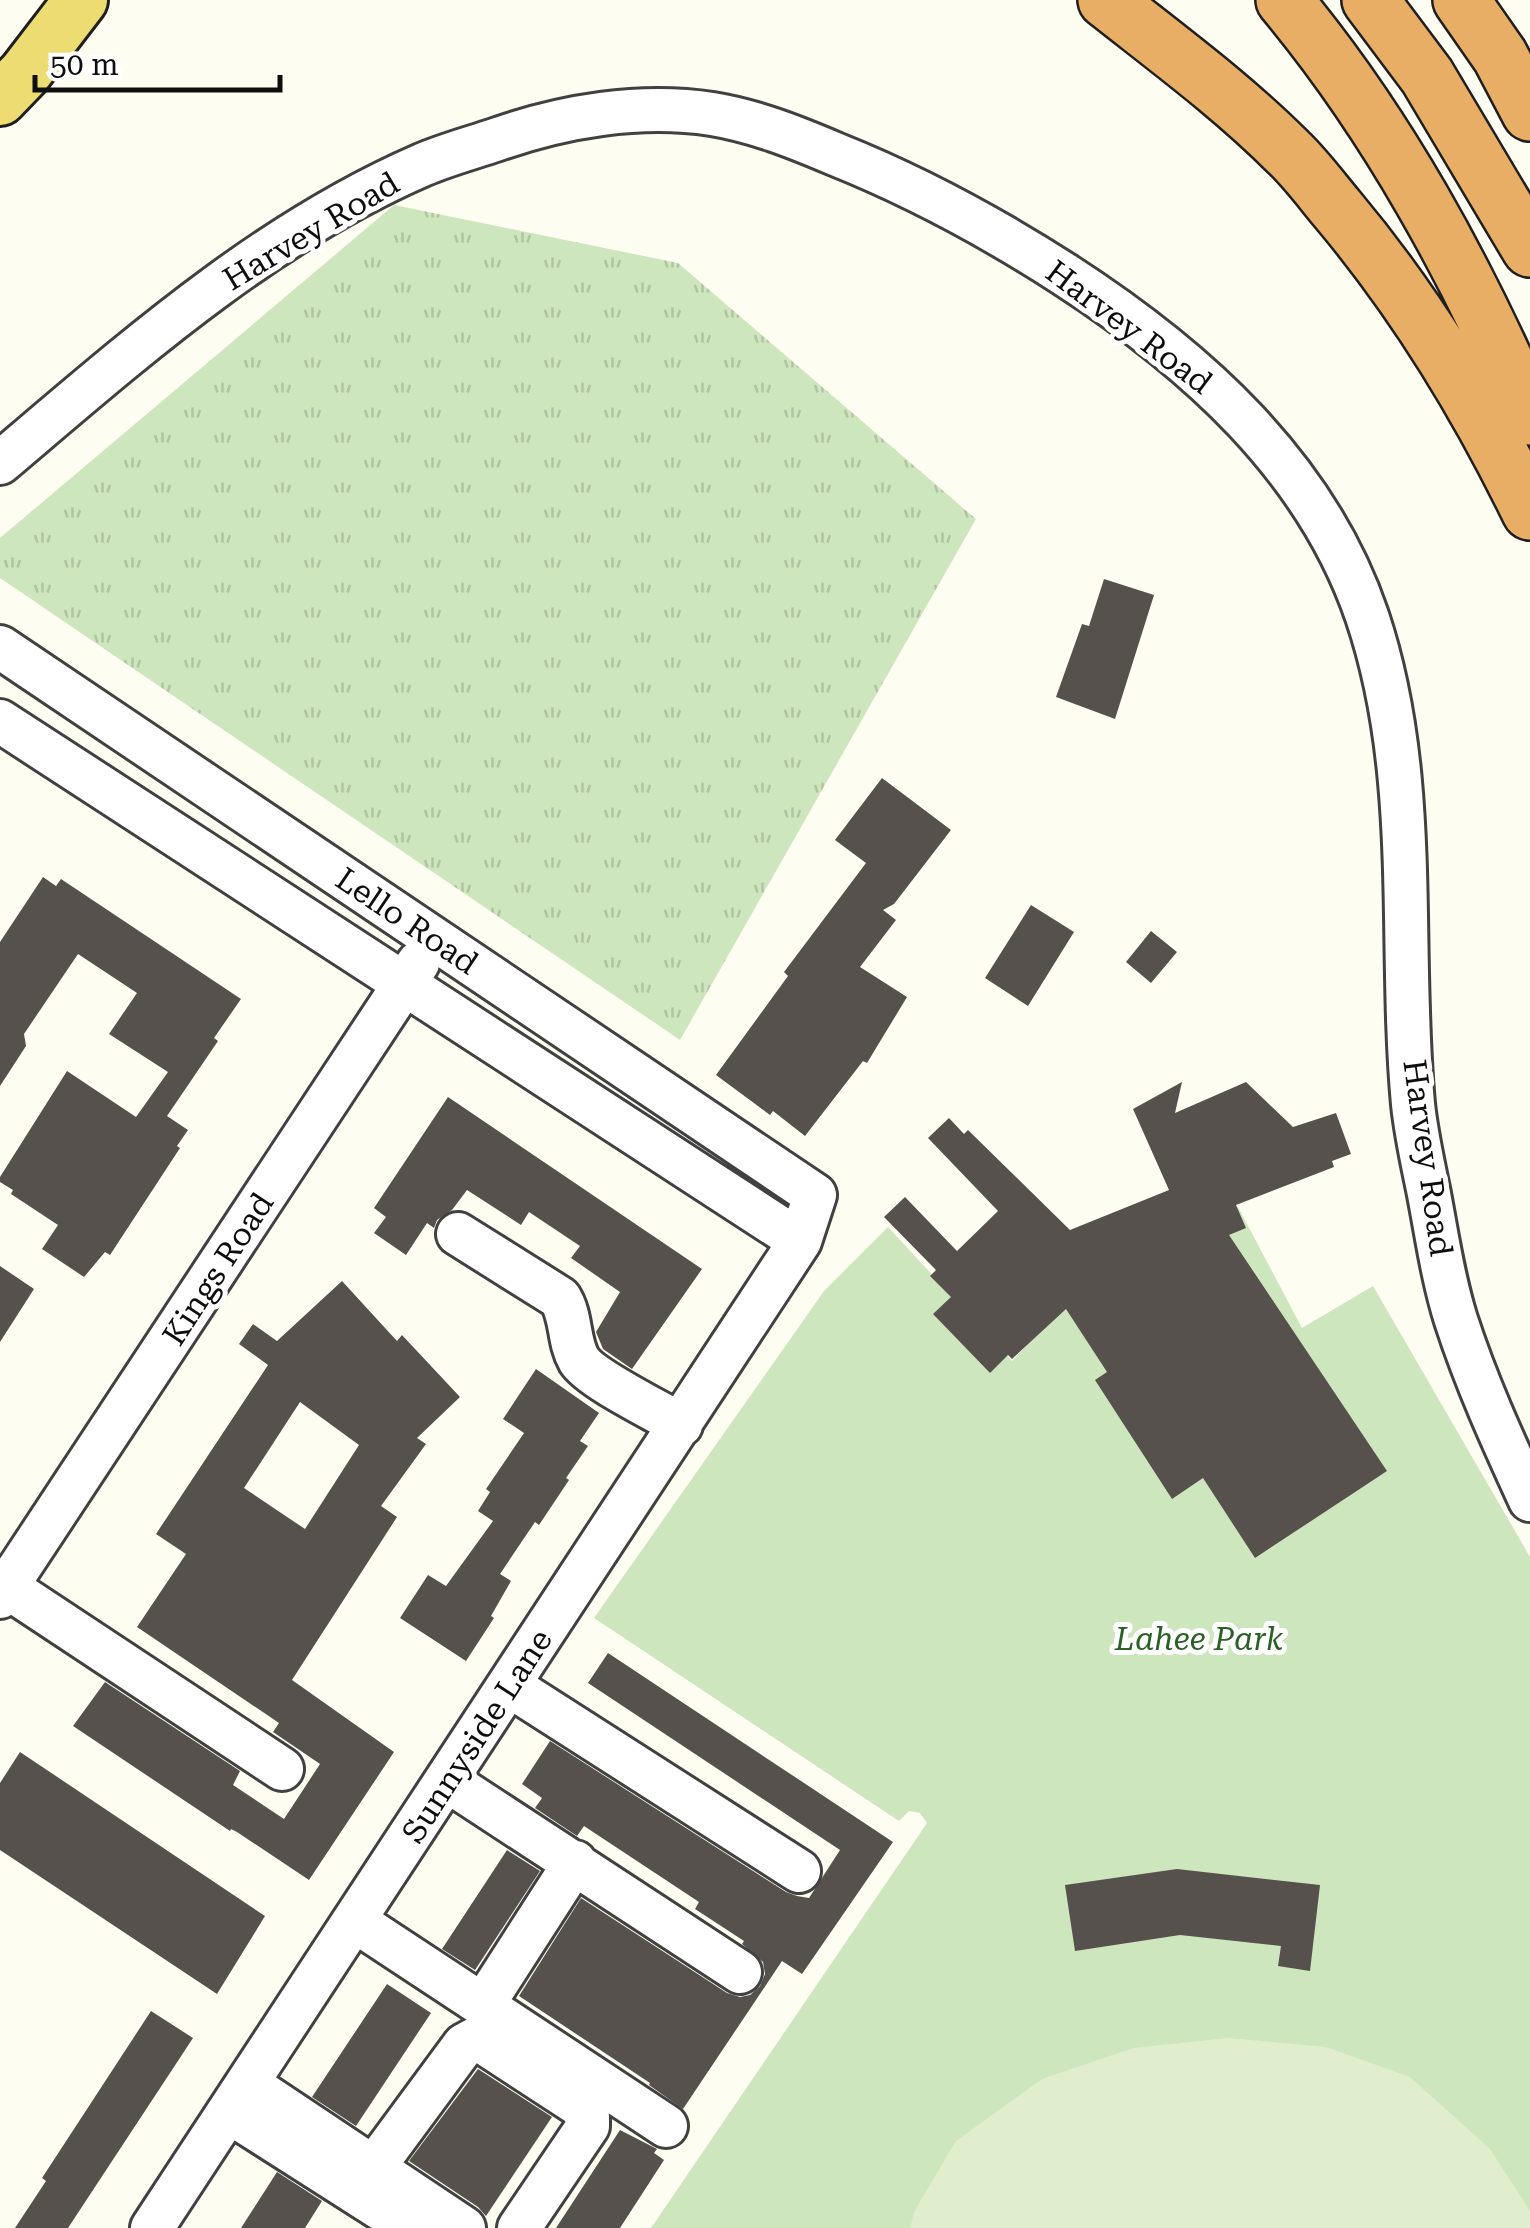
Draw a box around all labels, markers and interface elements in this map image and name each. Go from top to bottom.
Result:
scale bar [35,30,280,92]
text: 50 m [50,47,119,82]
street label: Harvey Road [216,164,406,298]
street label: Harvey Road [1038,252,1220,402]
street label: Lello Road [329,860,485,982]
street label: Harvey Road [1395,1057,1461,1259]
street label: Kings Road [155,1186,281,1352]
park label: Lahee Park [1114,1620,1284,1658]
street label: Sunnyside Lane [394,1622,560,1850]

